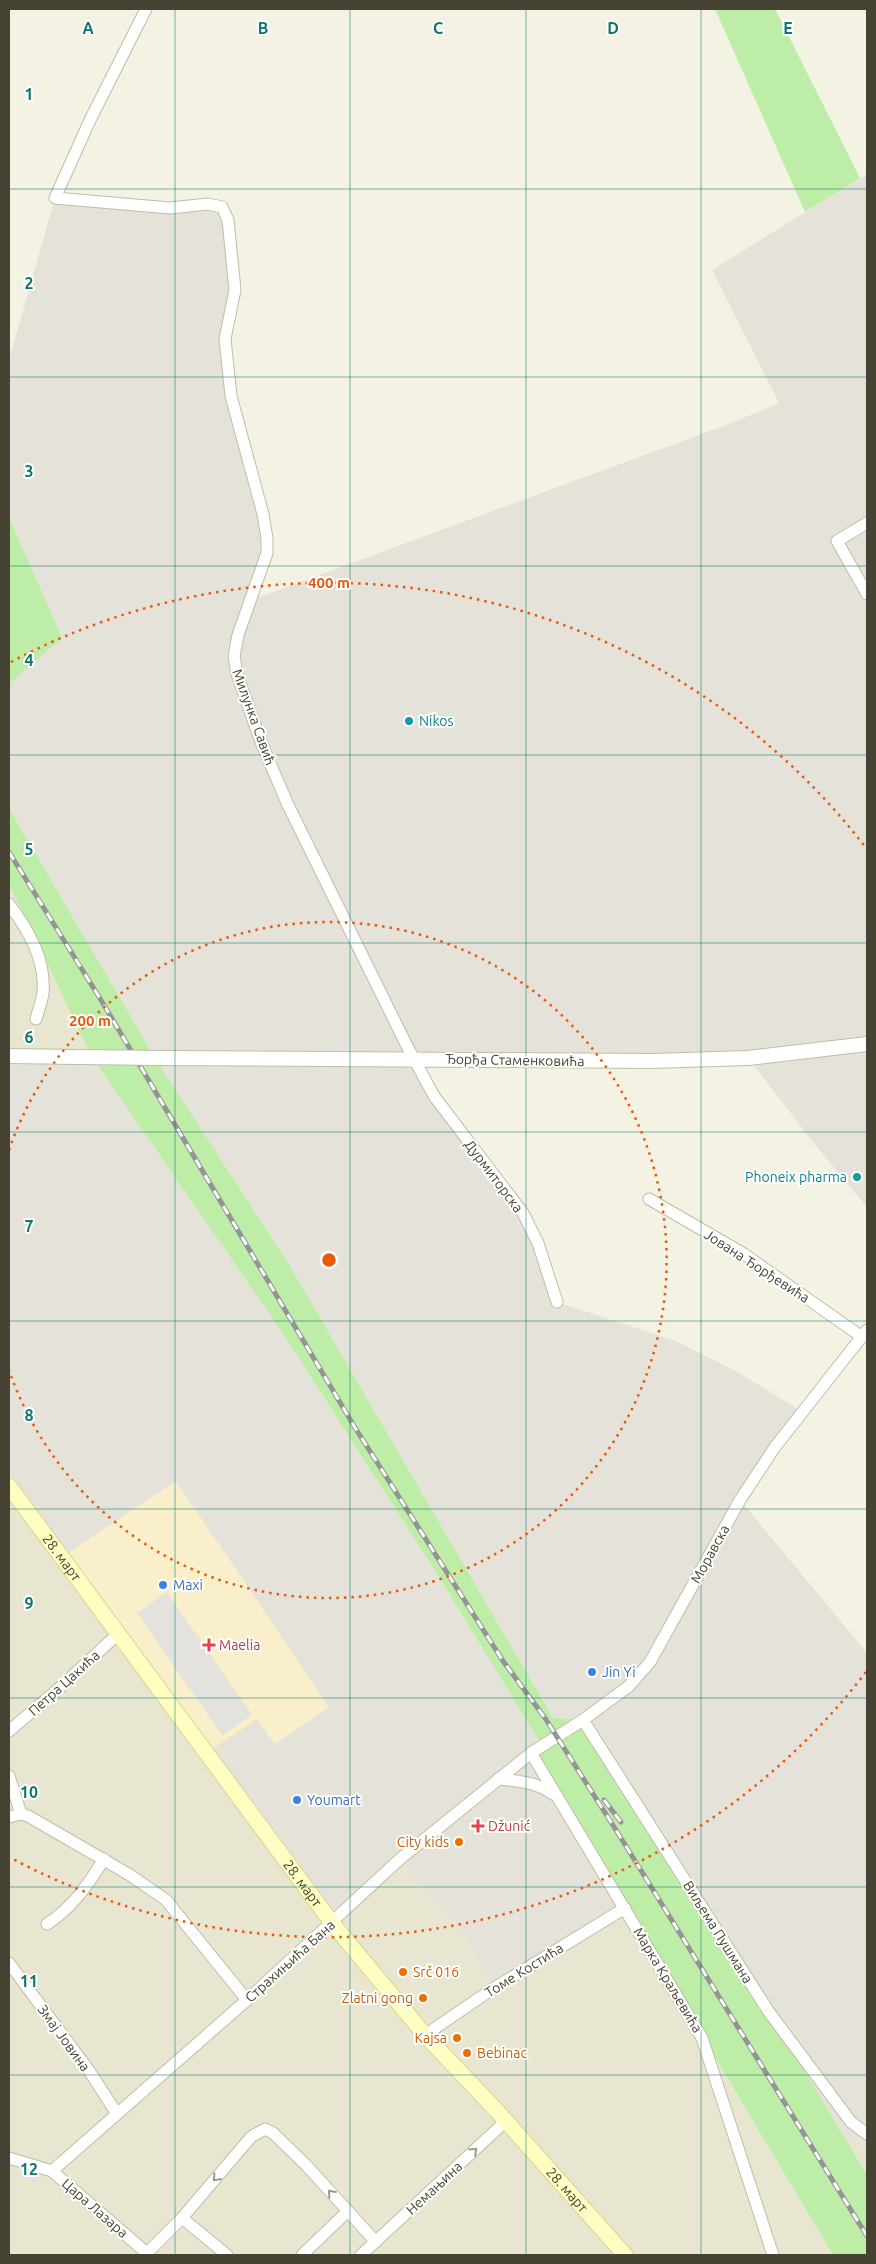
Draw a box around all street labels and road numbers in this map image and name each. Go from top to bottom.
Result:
street label: Милунка Савић [229,667,279,767]
street label: Ђорђа Стаменковића [445,1051,585,1069]
street label: Дурмиторска [461,1136,527,1216]
street label: Јована Ђорђевића [701,1226,813,1306]
street label: Моравска [687,1522,733,1586]
street label: 28. март [39,1531,84,1584]
street label: Петра Цакића [25,1647,103,1719]
street label: 28. март [280,1857,325,1910]
street label: Виљема Пушмана [680,1878,756,1986]
street label: Страхињића Бана [242,1917,338,2005]
street label: Марка Краљевића [630,1924,706,2036]
street label: Томе Костића [482,1940,566,2000]
street label: Змај Јовина [35,2002,93,2074]
street label: Немањина [403,2158,465,2218]
street label: 28. март [543,2164,591,2215]
street label: Цара Лазара [59,2175,131,2241]

